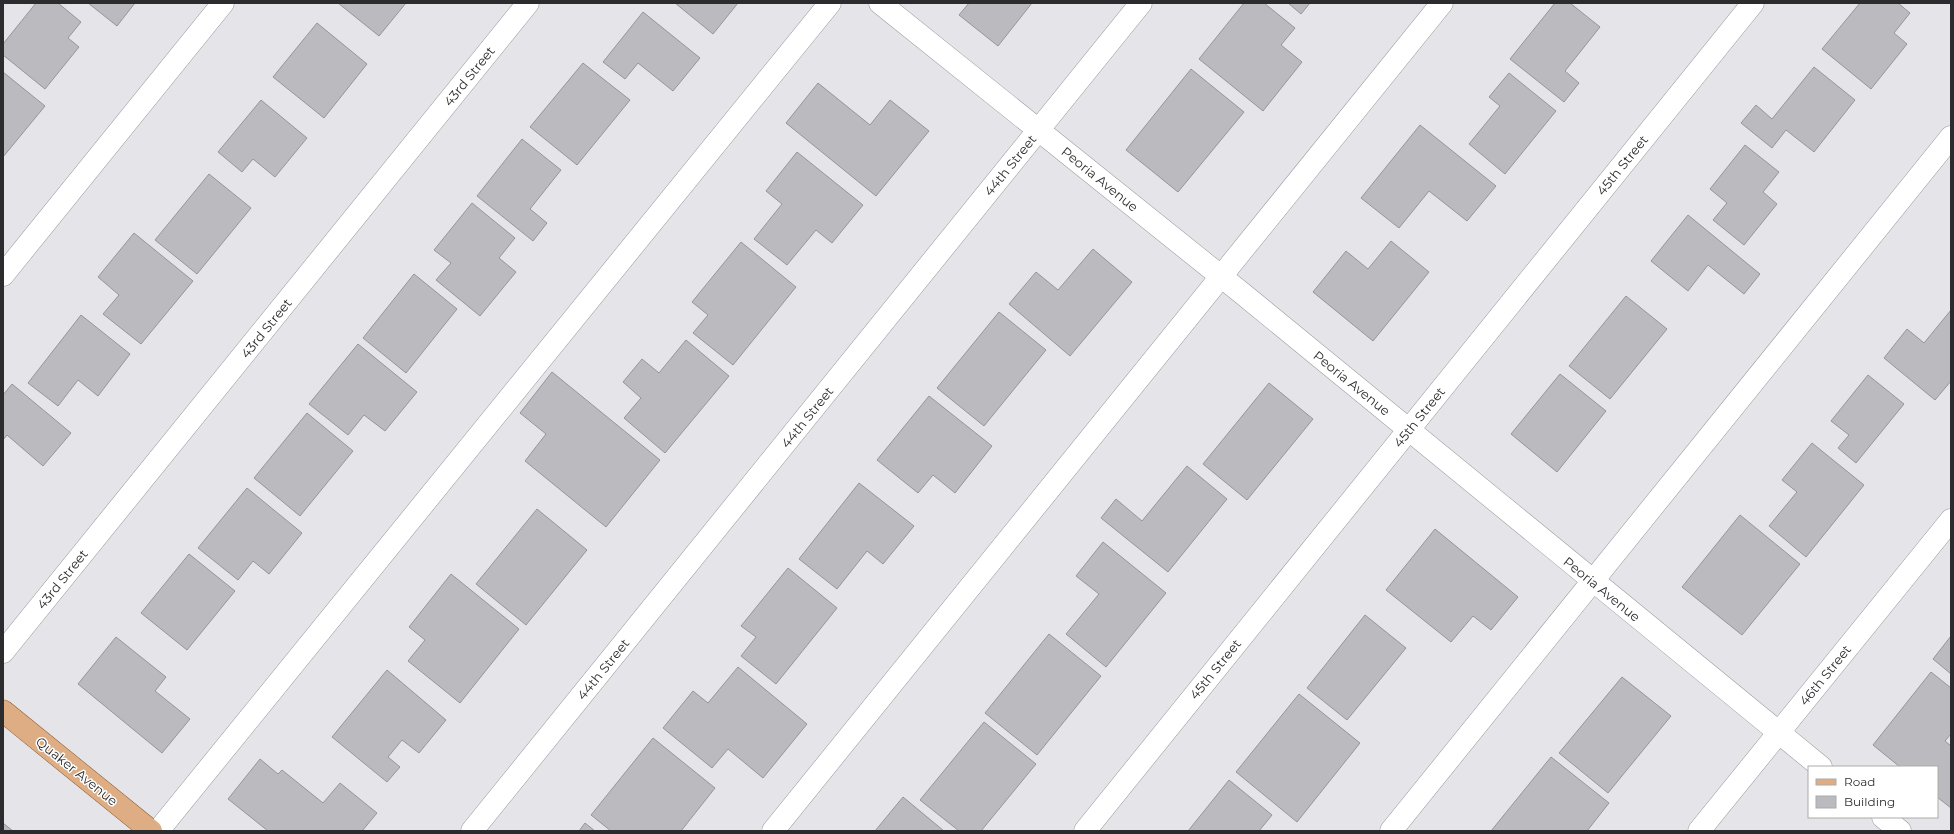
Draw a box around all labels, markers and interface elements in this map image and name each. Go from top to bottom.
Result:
street label: 43rd Street [440,43,498,109]
street label: 44th Street [981,131,1039,199]
street label: 45th Street [1593,132,1651,198]
street label: Peoria Avenue [1058,143,1142,215]
street label: 43rd Street [237,295,295,361]
street label: Peoria Avenue [1310,347,1394,419]
street label: 44th Street [778,383,836,451]
street label: 45th Street [1390,384,1448,450]
street label: 43rd Street [33,546,91,612]
street label: Peoria Avenue [1560,553,1644,625]
street label: 44th Street [574,635,632,703]
street label: 45th Street [1186,636,1244,702]
street label: 46th Street [1796,641,1854,709]
street label: Quaker Avenue [33,733,121,809]
legend [1808,766,1938,818]
text: Road [1844,774,1875,789]
text: Building [1844,794,1895,809]

